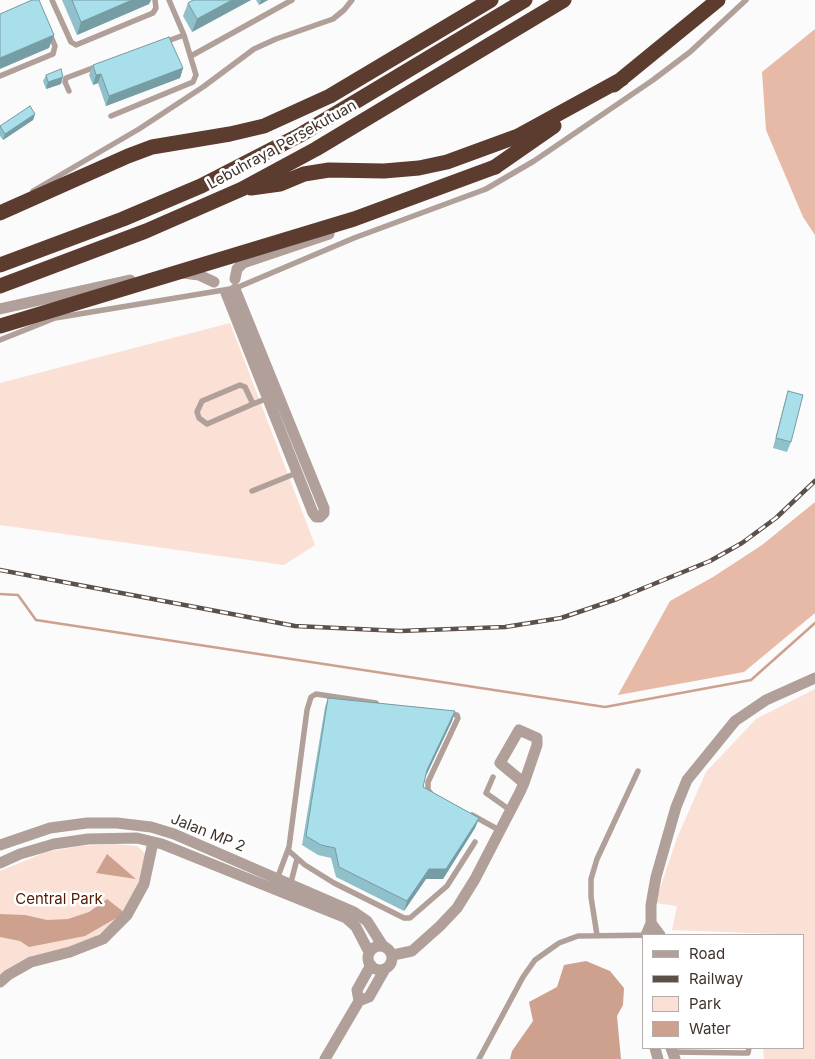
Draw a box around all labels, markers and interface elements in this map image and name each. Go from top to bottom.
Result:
street label: Lebuhraya Persekutuan [204,96,360,194]
street label: Jalan MP 2 [168,810,248,856]
park label: Central Park [15,890,103,908]
legend [642,934,805,1049]
text: Road [689,944,725,963]
text: Railway [689,969,743,988]
text: Park [689,994,721,1013]
text: Water [689,1019,731,1038]

